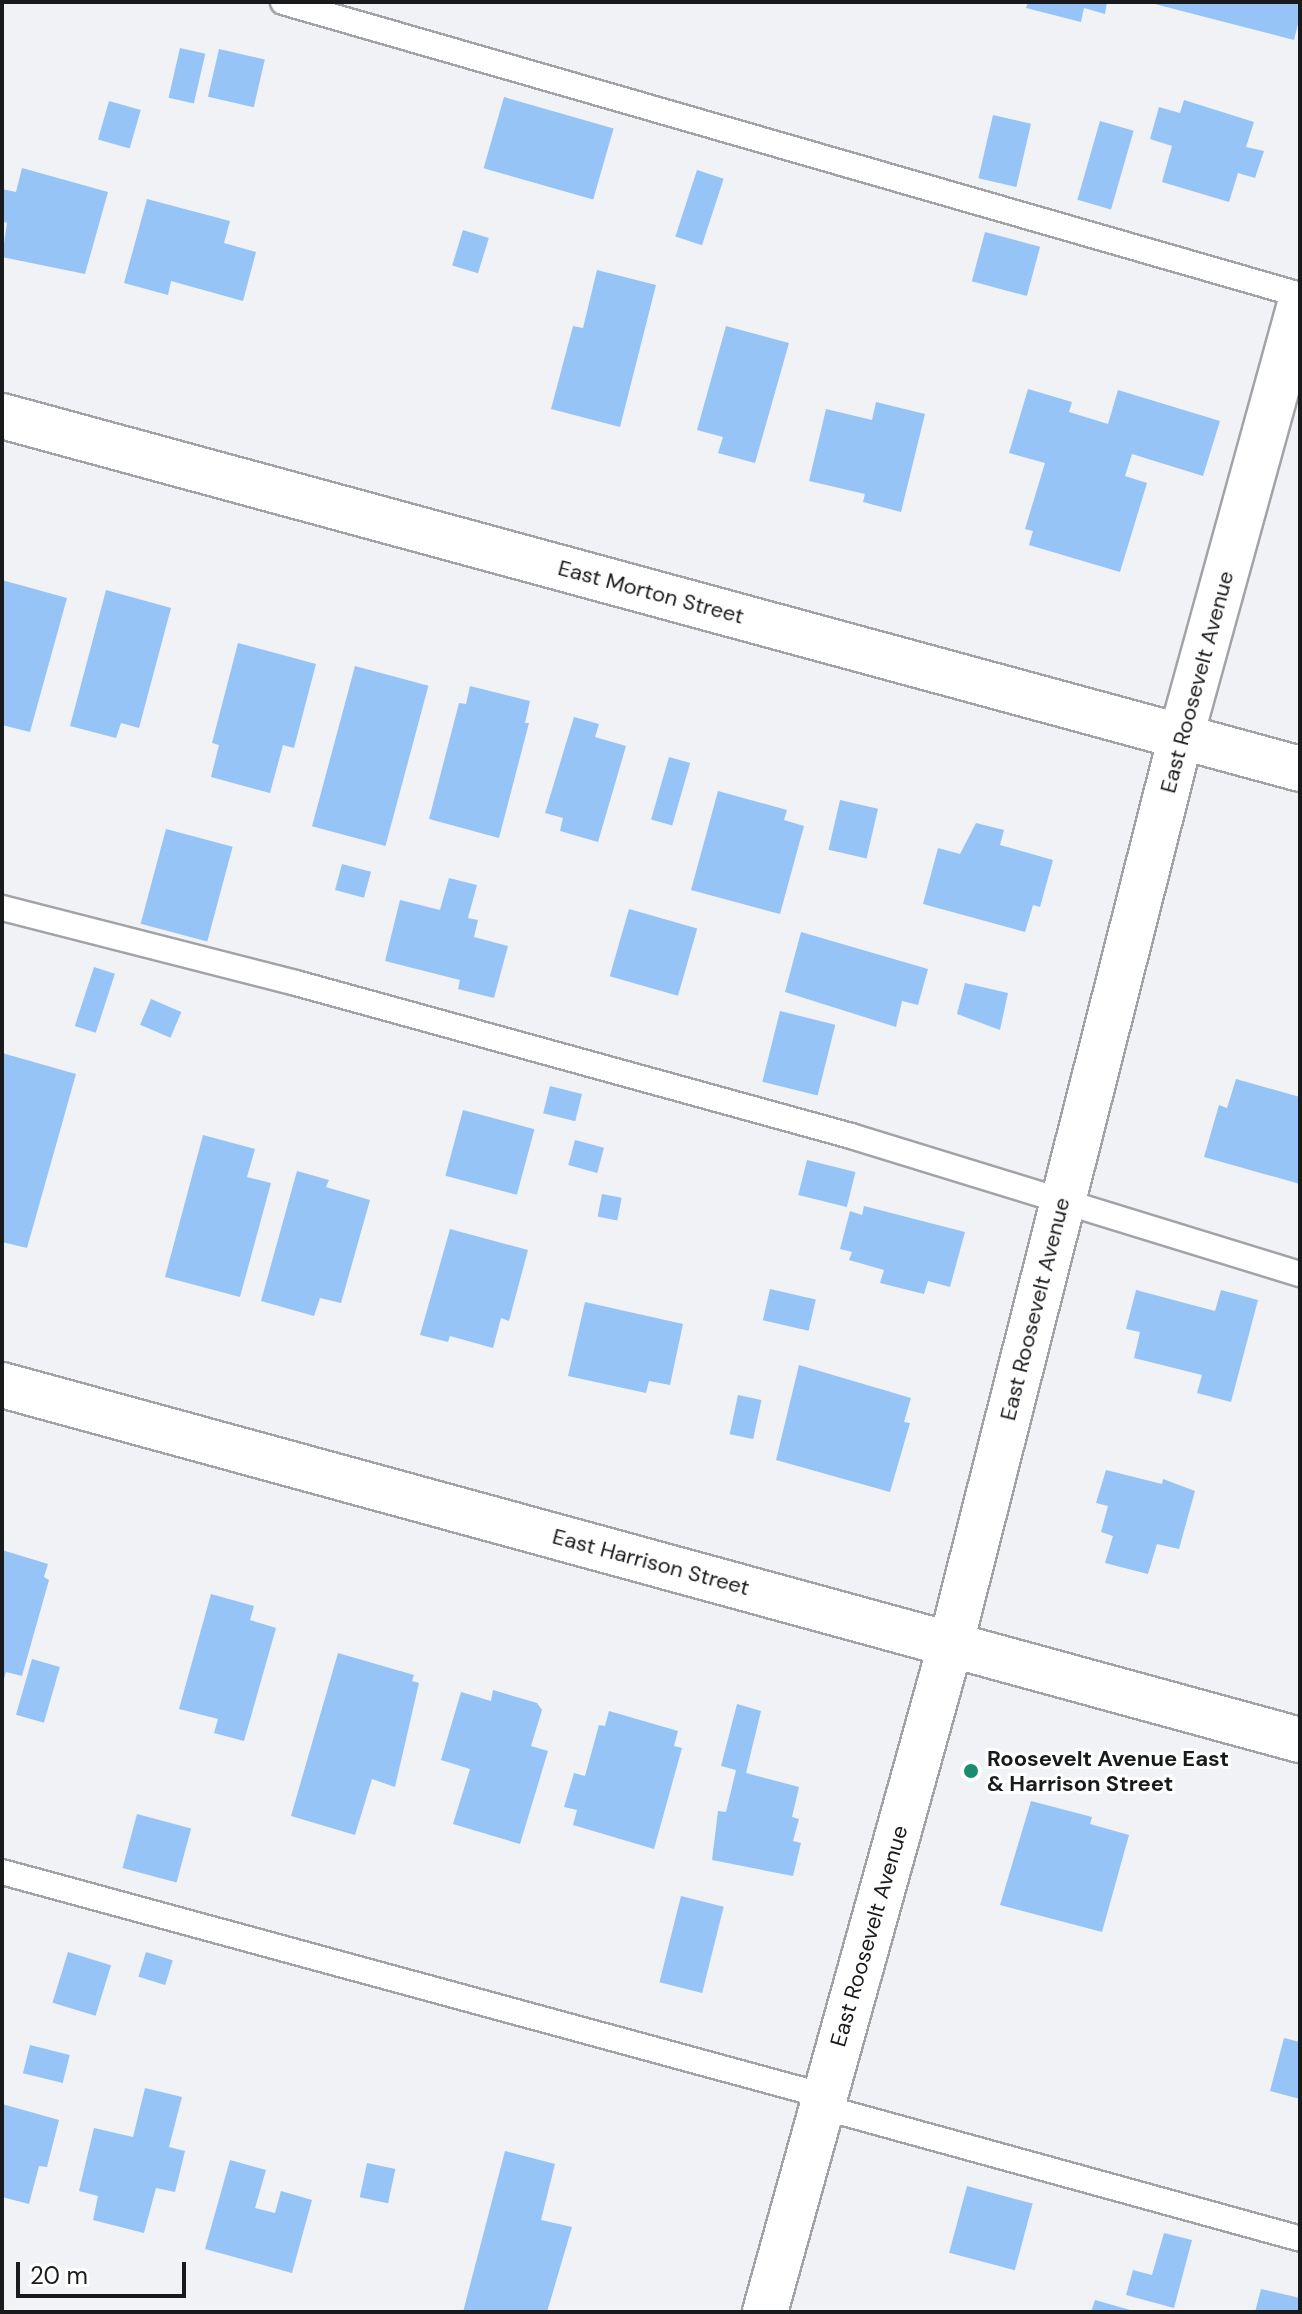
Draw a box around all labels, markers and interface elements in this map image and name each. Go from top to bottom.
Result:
street label: East Morton Street [555,554,747,630]
street label: East Roosevelt Avenue [1155,568,1239,796]
street label: East Roosevelt Avenue [995,1195,1075,1423]
street label: East Harrison Street [550,1523,752,1601]
place label: Roosevelt Avenue East & Harrison Street [987,1745,1229,1796]
marker: Roosevelt Avenue East & Harrison Street [962,1762,980,1780]
street label: East Roosevelt Avenue [825,1822,913,2050]
scale bar [20,2246,190,2296]
text: 20 m [30,2260,88,2291]

